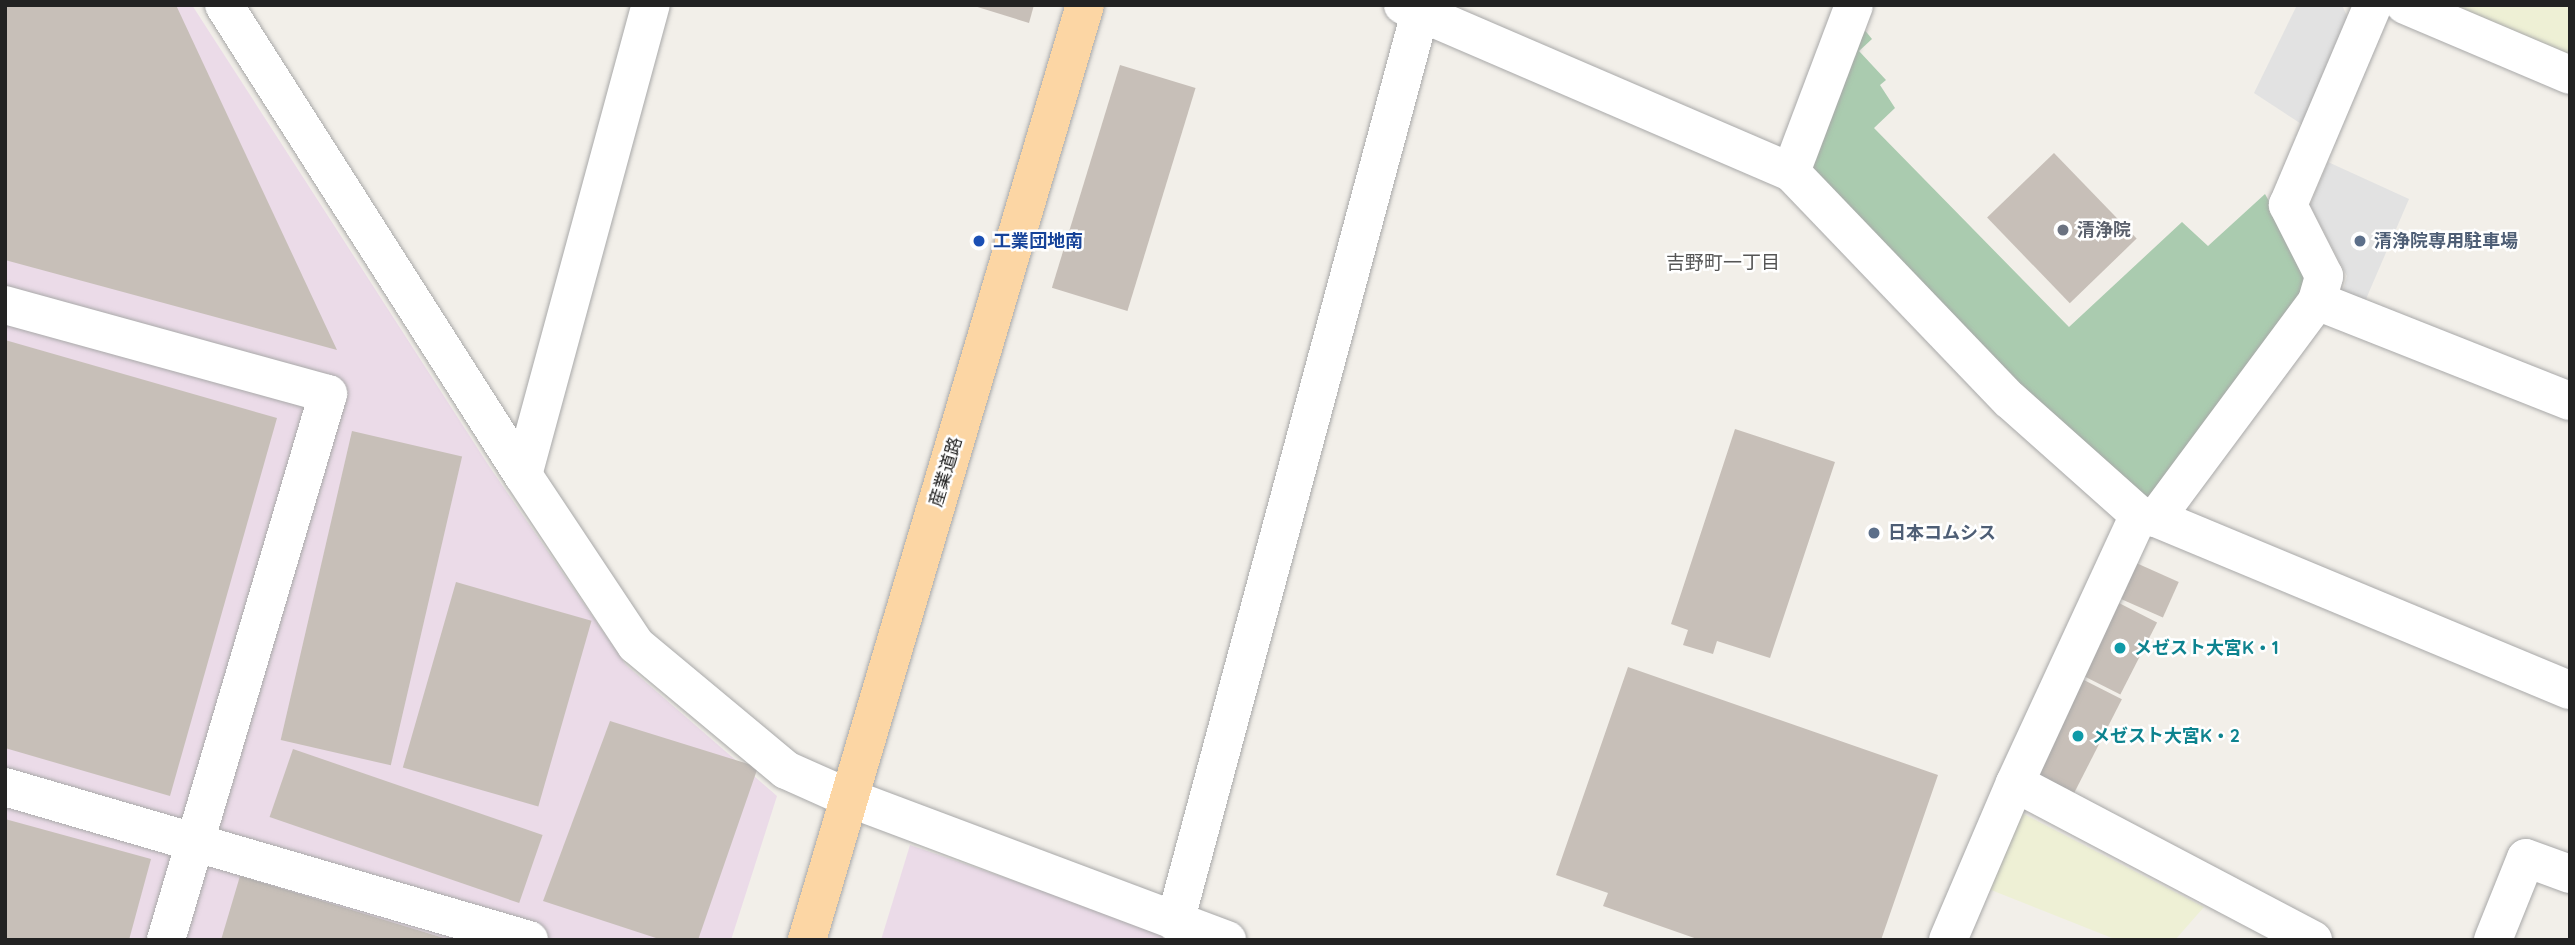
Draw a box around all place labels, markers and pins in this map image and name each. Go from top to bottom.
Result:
place label: 清浄院 [2077,219,2131,241]
marker: 清浄院 [2055,222,2071,238]
place label: 工業団地南 [993,230,1083,252]
place label: 清浄院専用駐車場 [2374,230,2518,252]
marker: 工業団地南 [971,233,987,249]
marker: 清浄院専用駐車場 [2352,233,2368,249]
place label: 日本コムシス [1888,522,1996,544]
marker: 日本コムシス [1866,525,1882,541]
place label: メゼスト大宮K・1 [2134,637,2279,659]
marker: メゼスト大宮K・1 [2112,640,2128,656]
place label: メゼスト大宮K・2 [2092,725,2240,747]
marker: メゼスト大宮K・2 [2070,728,2086,744]

